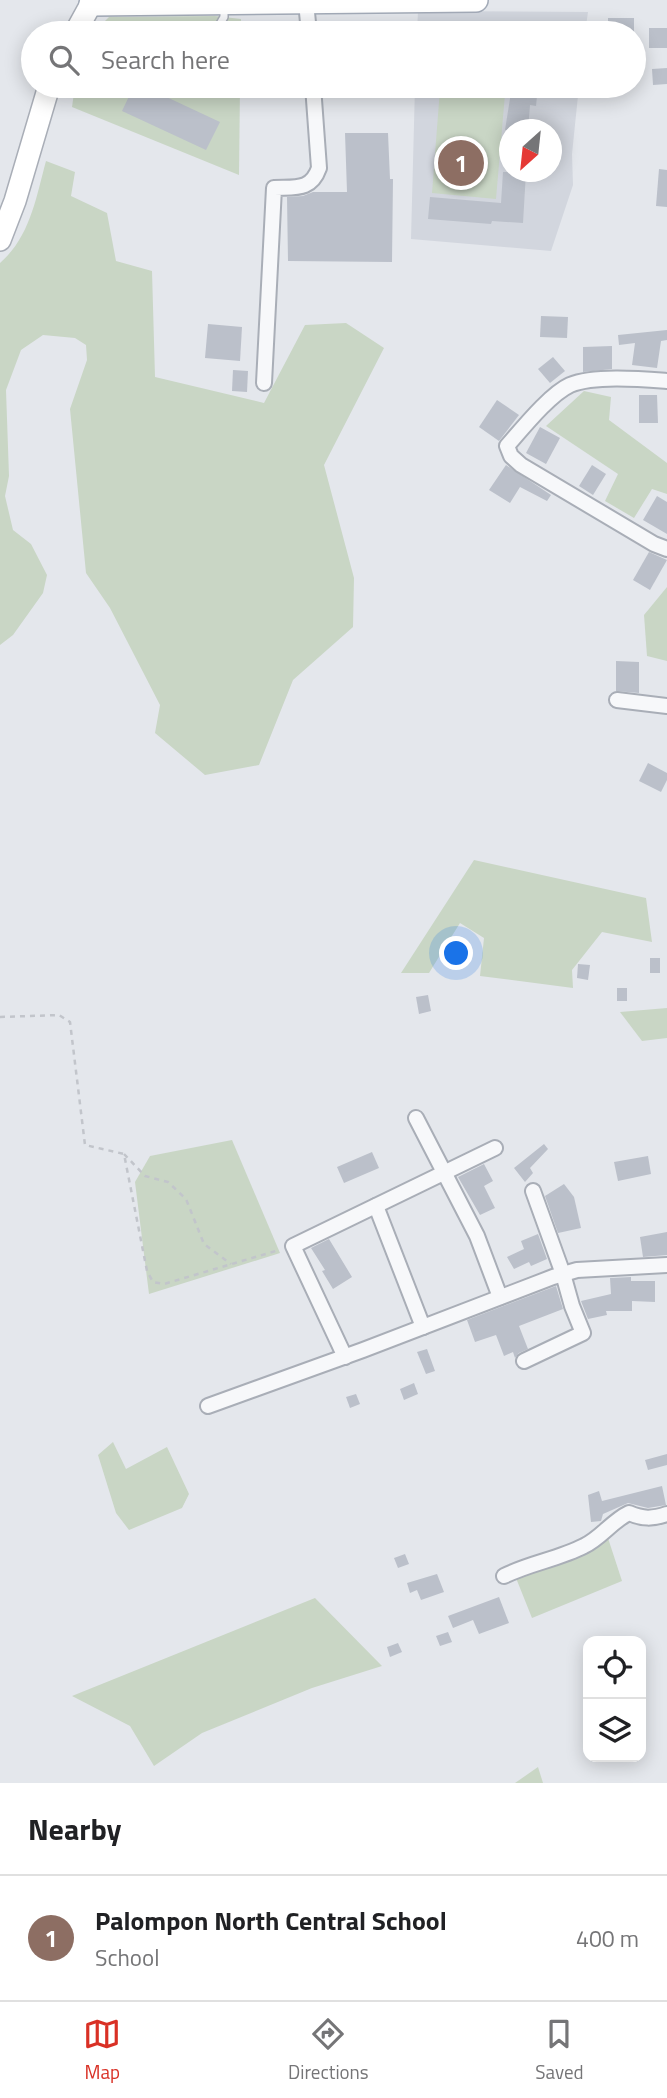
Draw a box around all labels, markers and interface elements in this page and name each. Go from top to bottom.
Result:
search box [21,21,646,98]
text: Search here [101,40,230,79]
icon: search [45,41,83,79]
north arrow [499,119,562,182]
pin: 1 [438,137,484,189]
your location [439,936,473,970]
map controls [583,1636,646,1762]
button: locate [583,1636,646,1699]
button: layers [583,1699,646,1762]
text: Nearby [28,1806,121,1852]
text: Palompon North Central School [95,1901,447,1940]
text: 1 [45,1921,57,1956]
text: 400 m [576,1921,639,1956]
text: School [95,1940,159,1975]
tab: Map [83,2015,121,2086]
tab: Directions [288,2015,369,2086]
tab: Saved [535,2015,584,2086]

